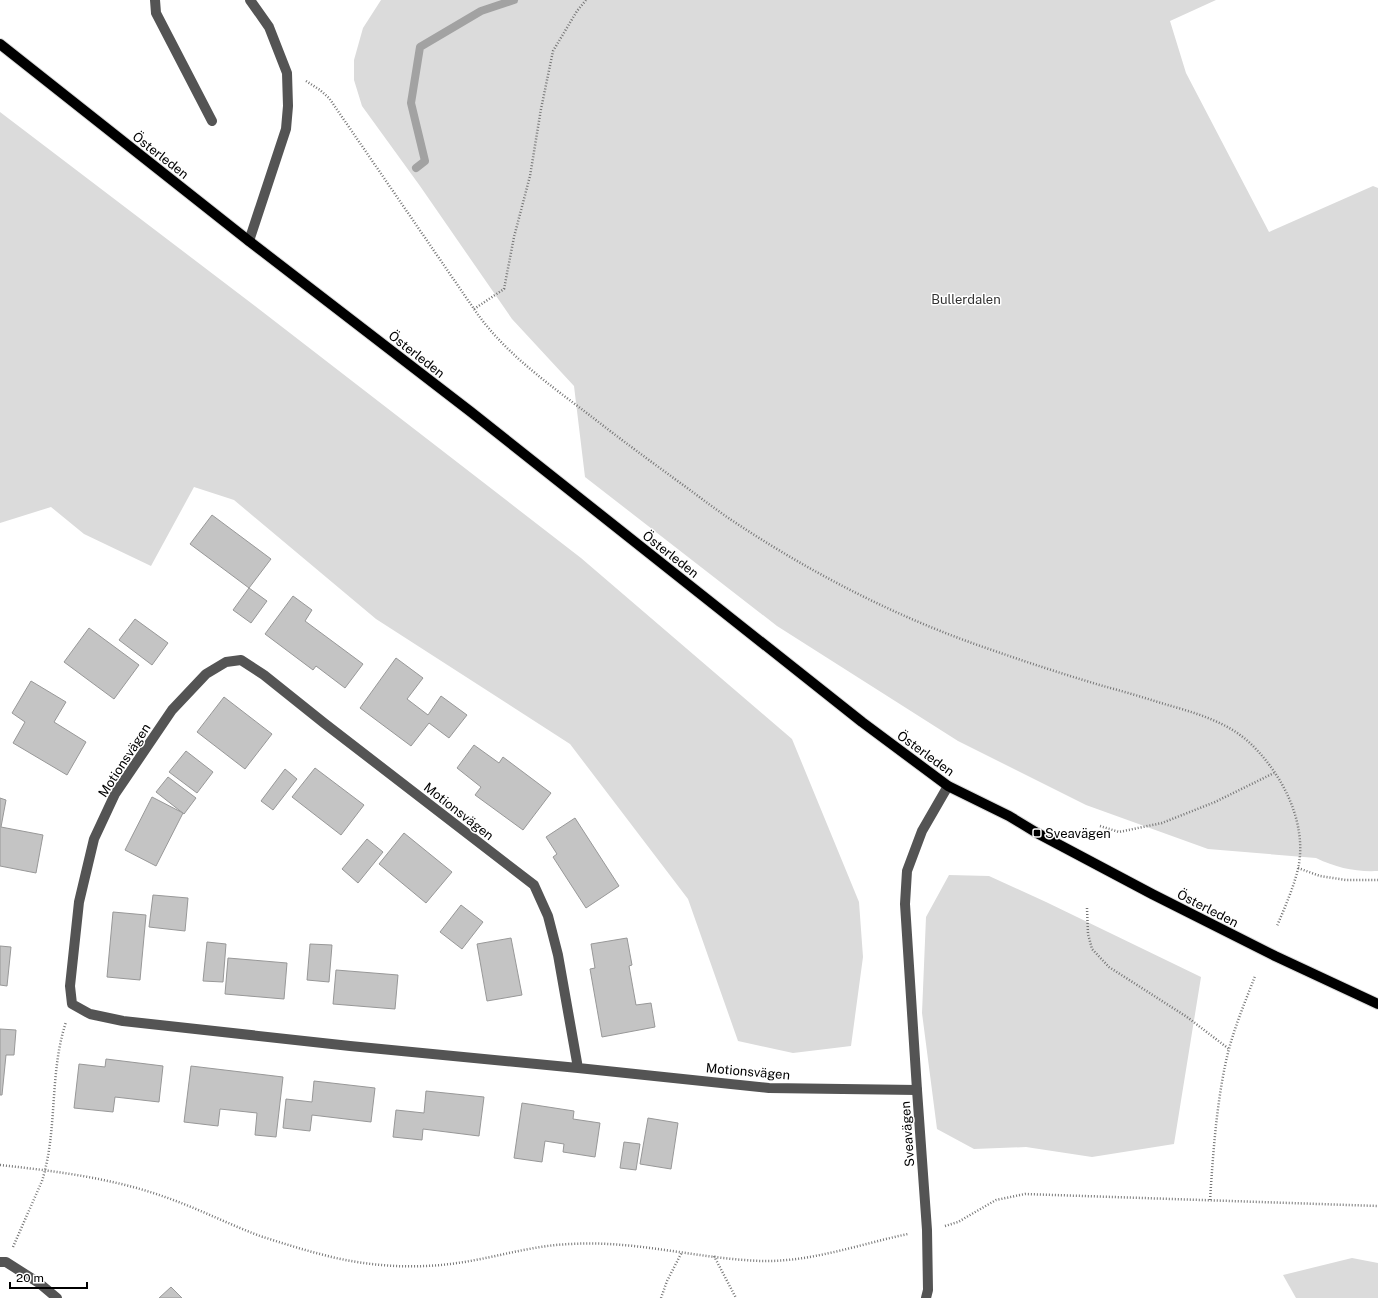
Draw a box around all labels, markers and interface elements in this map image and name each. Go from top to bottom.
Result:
street label: Österleden [130,129,192,182]
park label: Bullerdalen [931,292,1001,307]
street label: Österleden [386,328,448,381]
street label: Österleden [640,528,702,581]
street label: Motionsvägen [95,721,154,800]
street label: Österleden [894,728,957,779]
street label: Motionsvägen [421,779,497,843]
place label: Sveavägen [1045,826,1111,841]
marker: Sveavägen [1032,828,1042,838]
street label: Österleden [1175,887,1241,930]
street label: Motionsvägen [705,1060,791,1083]
street label: Sveavägen [898,1101,917,1167]
scale bar [10,1264,87,1290]
text: 20 m [16,1271,44,1285]

